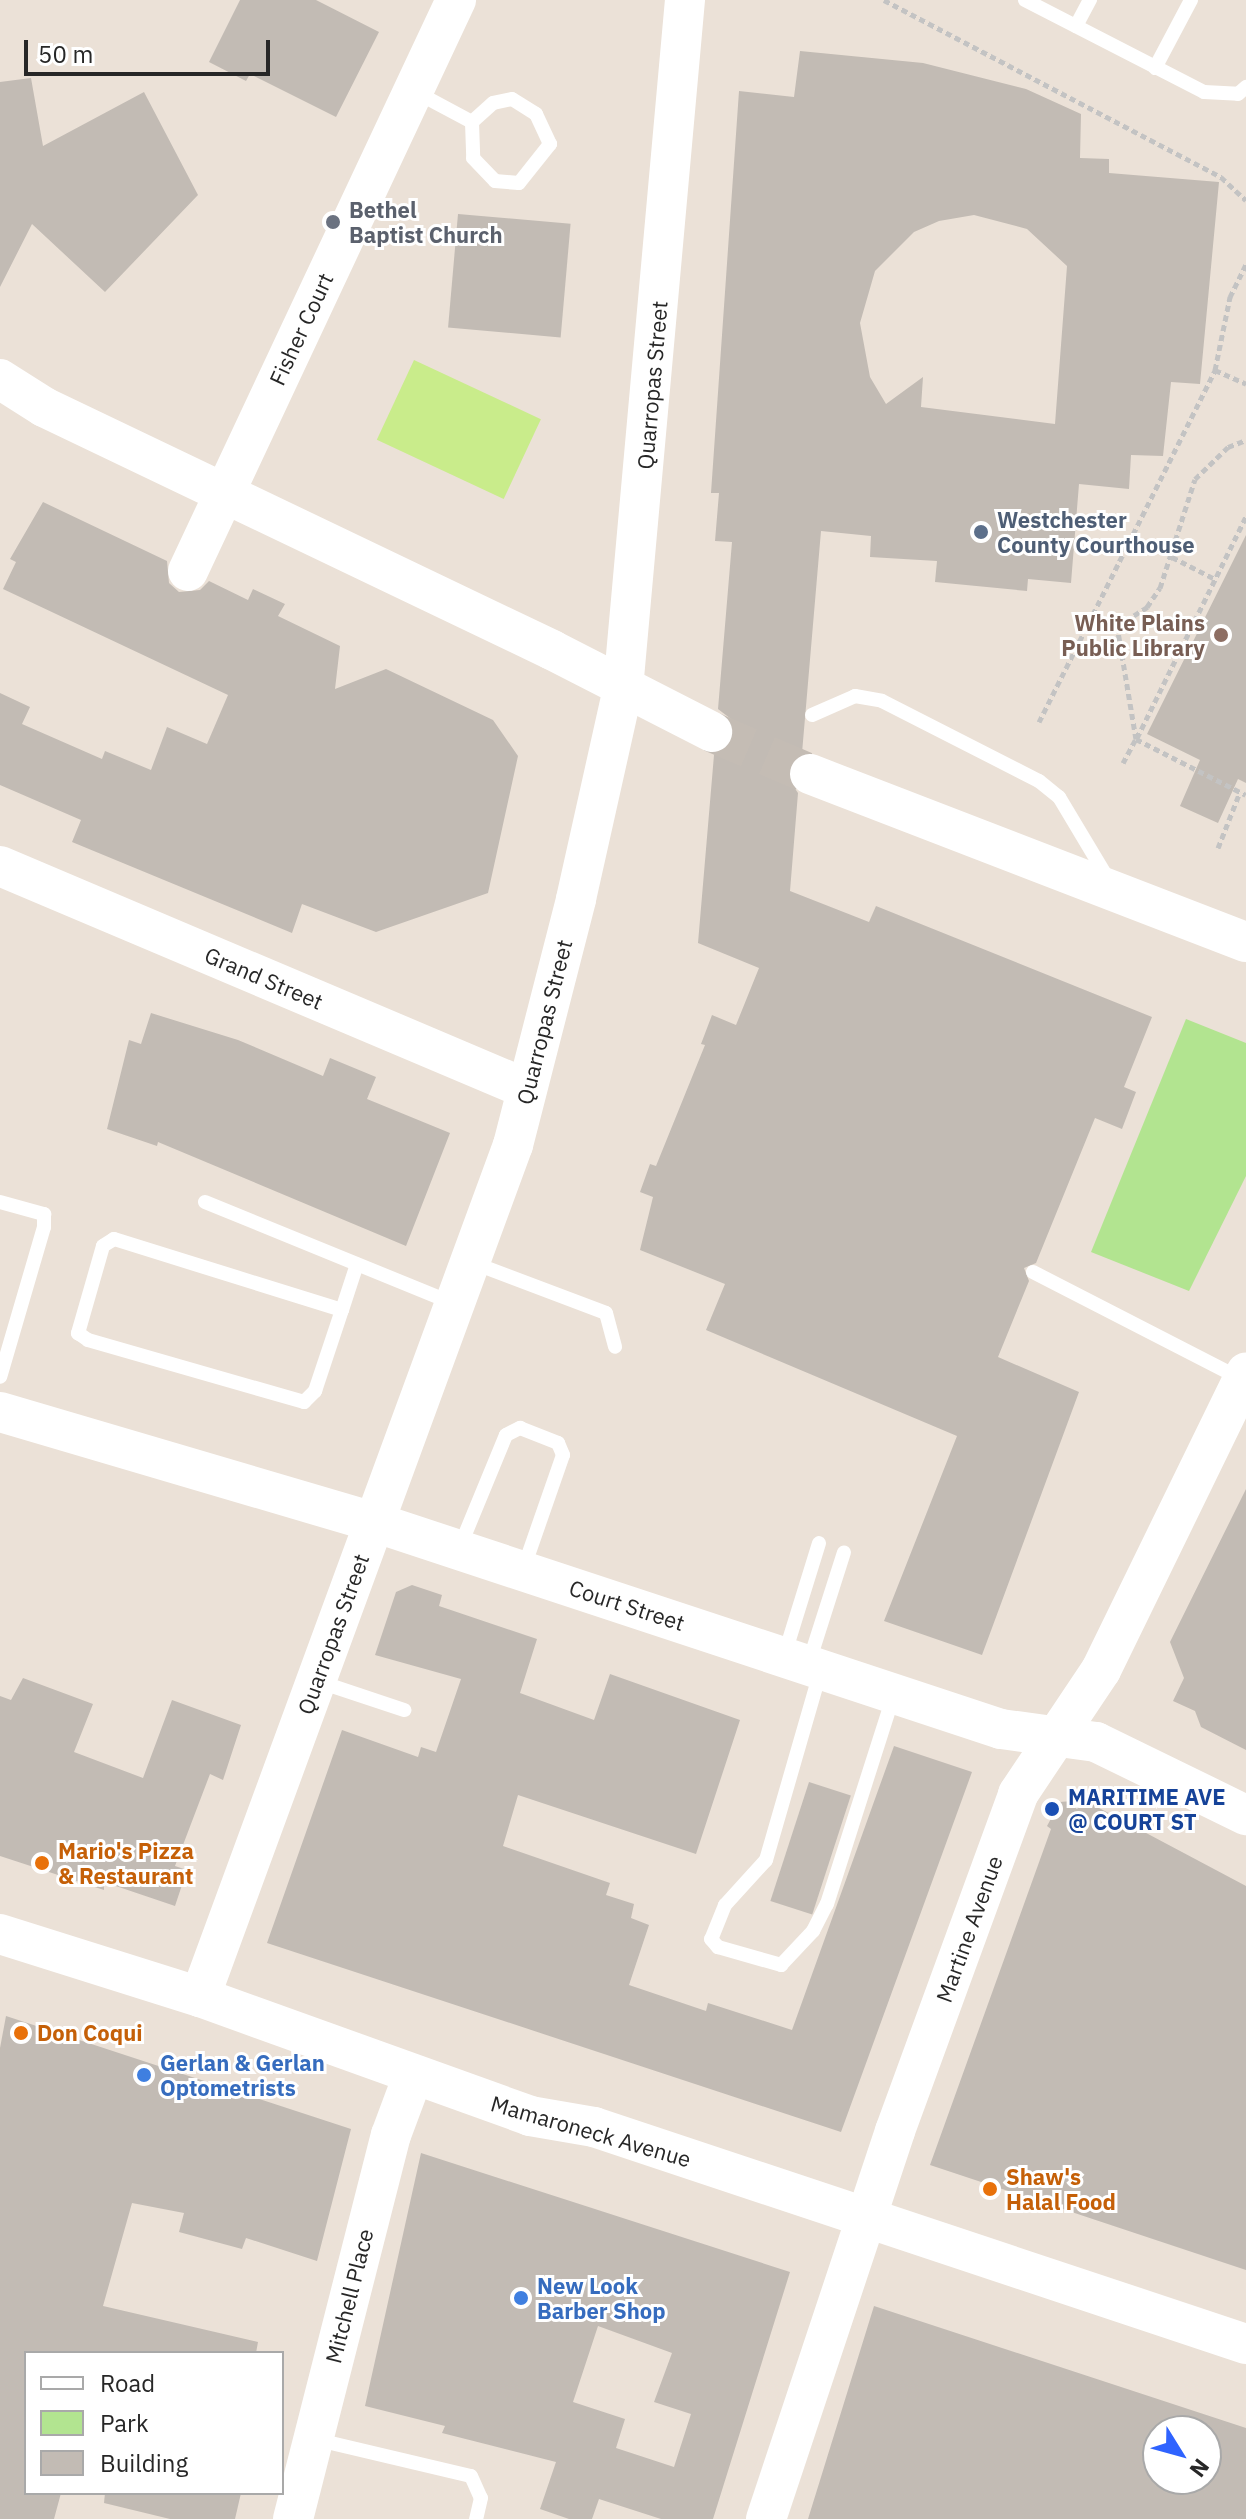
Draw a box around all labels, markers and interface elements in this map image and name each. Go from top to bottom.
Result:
scale bar [28,24,274,74]
text: 50 m [38,38,93,70]
place label: Bethel Baptist Church [349,196,502,248]
marker: Bethel Baptist Church [324,213,342,231]
street label: Fisher Court [264,269,338,389]
street label: Quarropas Street [631,300,673,470]
place label: Westchester County Courthouse [997,506,1195,558]
marker: Westchester County Courthouse [972,523,990,541]
place label: White Plains Public Library [1061,609,1205,660]
marker: White Plains Public Library [1212,626,1230,644]
street label: Quarropas Street [511,937,577,1107]
street label: Grand Street [201,941,327,1015]
street label: Quarropas Street [292,1550,374,1718]
street label: Court Street [566,1574,688,1636]
place label: MARITIME AVE @ COURT ST [1068,1783,1226,1834]
marker: MARITIME AVE @ COURT ST [1043,1800,1061,1818]
place label: Mario's Pizza & Restaurant [58,1837,194,1888]
street label: Martine Avenue [930,1852,1008,2006]
marker: Mario's Pizza & Restaurant [33,1854,51,1872]
place label: Don Coqui [37,2020,143,2046]
marker: Don Coqui [12,2024,30,2042]
place label: Gerlan & Gerlan Optometrists [160,2049,325,2100]
marker: Gerlan & Gerlan Optometrists [135,2066,153,2084]
street label: Mamaroneck Avenue [488,2090,694,2172]
place label: Shaw's Halal Food [1006,2163,1116,2214]
marker: Shaw's Halal Food [981,2180,999,2198]
street label: Mitchell Place [320,2226,378,2366]
place label: New Look Barber Shop [537,2272,666,2324]
marker: New Look Barber Shop [512,2289,530,2307]
legend [24,2351,284,2495]
text: Road [100,2367,155,2399]
text: Park [100,2407,149,2439]
north arrow [1142,2415,1222,2495]
text: Building [100,2447,188,2479]
text: N [1184,2453,1216,2484]

